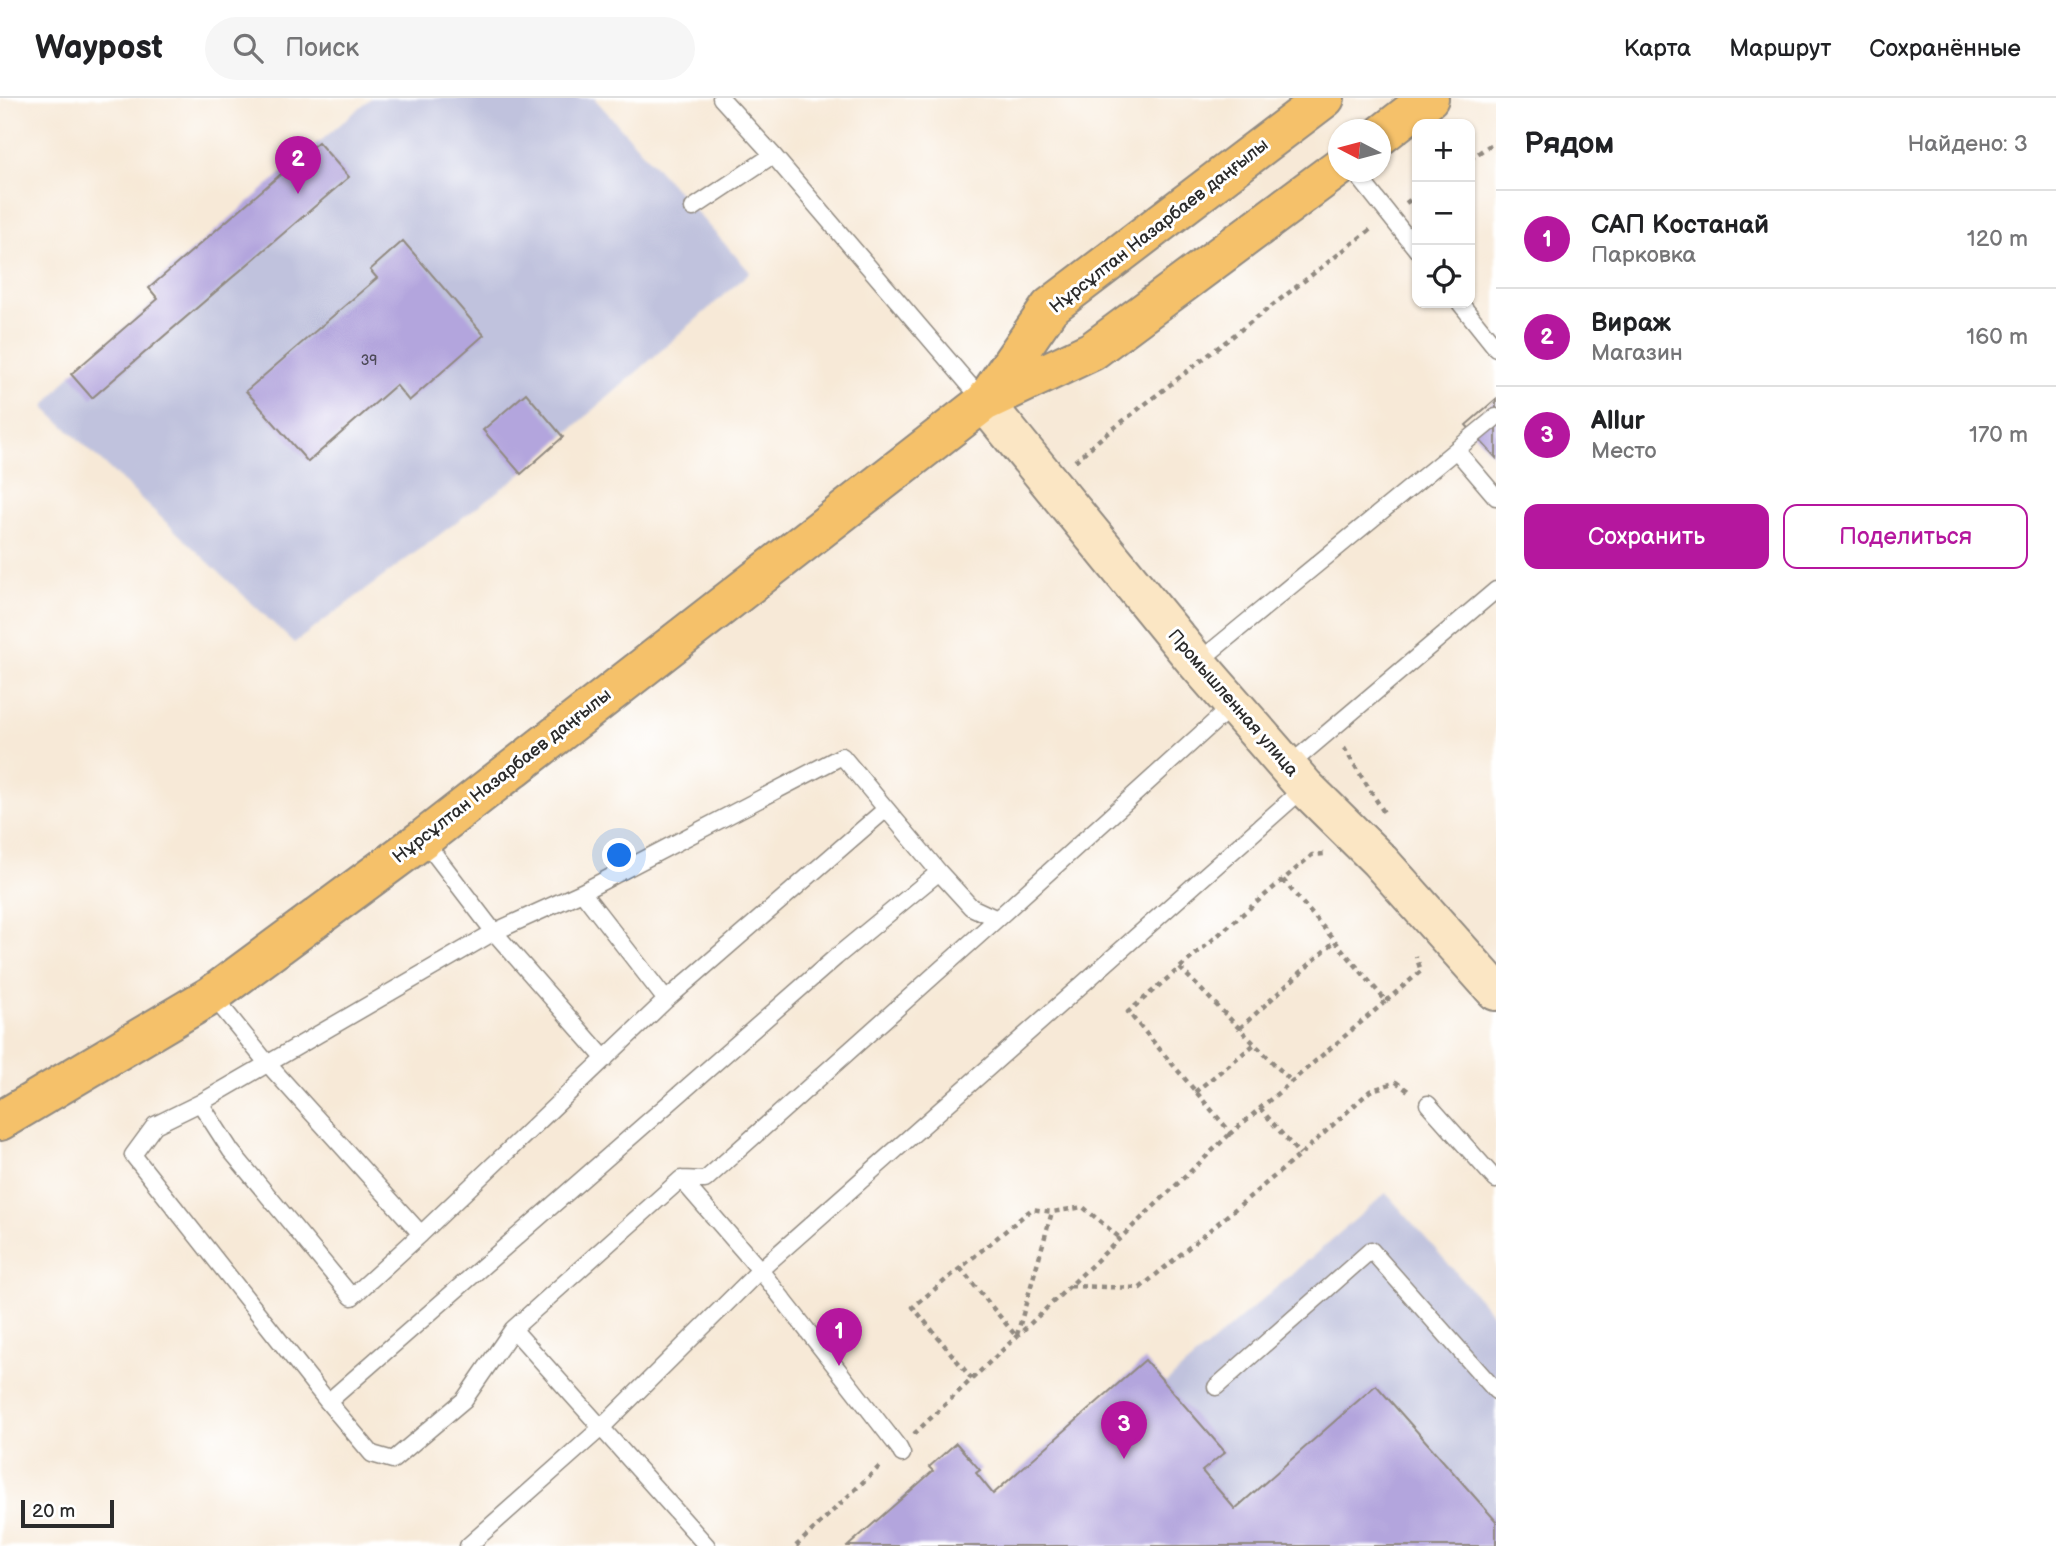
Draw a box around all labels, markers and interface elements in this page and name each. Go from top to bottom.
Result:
search box [205,17,695,80]
text: Waypost [35,28,163,68]
icon: search [229,29,267,67]
text: Поиск [285,33,359,64]
text: Карта [1624,34,1691,63]
text: Маршрут [1729,34,1831,63]
text: Сохранённые [1869,34,2021,63]
north arrow [1328,119,1391,182]
map controls [1412,119,1475,308]
button: + [1412,119,1475,182]
text: Рядом [1524,126,1614,162]
text: Найдено: 3 [1907,130,2028,158]
street label: Нұрсұлтан Назарбаев даңғылы [1046,134,1272,318]
pin: 2 [275,136,321,194]
button: − [1412,182,1475,245]
text: САП Костанай [1591,210,1769,241]
text: 1 [1542,225,1552,253]
text: 120 m [1967,225,2028,253]
text: Парковка [1591,241,1696,269]
button: locate [1412,245,1475,308]
text: Вираж [1591,308,1671,339]
text: 2 [1540,323,1554,351]
text: 160 m [1966,323,2028,351]
text: Магазин [1591,339,1683,367]
house number: 39 [361,352,377,369]
text: Allur [1591,406,1645,437]
text: 3 [1540,421,1554,449]
text: 170 m [1969,421,2028,449]
text: Место [1591,437,1657,465]
button: Сохранить [1524,504,1769,569]
button: Поделиться [1783,504,2028,569]
street label: Промышленная улица [1164,625,1303,781]
street label: Нұрсұлтан Назарбаев даңғылы [389,684,615,868]
your location [602,838,636,872]
pin: 1 [816,1308,862,1366]
pin: 3 [1101,1401,1147,1459]
scale bar [21,1497,114,1529]
text: 20 m [32,1500,75,1523]

